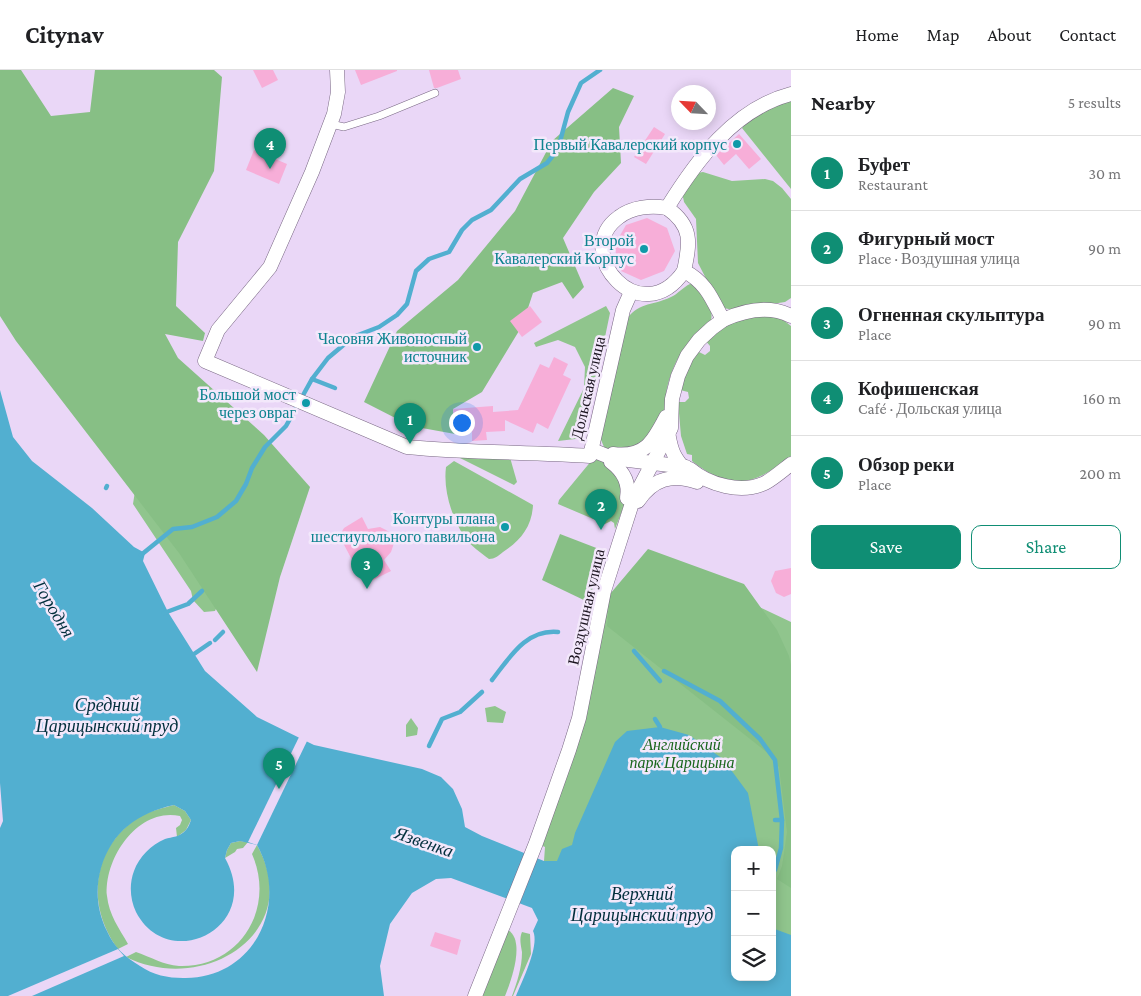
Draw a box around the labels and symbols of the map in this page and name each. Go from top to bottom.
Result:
north arrow [671,85,716,130]
pin: 4 [254,128,286,169]
place label: Первый Кавалерский корпус [534,136,727,154]
marker: Первый Кавалерский корпус [731,138,743,150]
place label: Второй Кавалерский Корпус [494,232,634,268]
marker: Второй Кавалерский Корпус [638,243,650,255]
place label: Часовня Живоносный источник [318,330,467,365]
street label: Дольская улица [568,335,609,442]
marker: Часовня Живоносный источник [471,341,483,353]
place label: Большой мост через овраг [199,386,296,422]
marker: Большой мост через овраг [300,397,312,409]
pin: 1 [394,403,426,444]
your location [449,410,475,436]
pin: 2 [585,489,617,530]
place label: Контуры плана шестиугольного павильона [311,510,495,546]
marker: Контуры плана шестиугольного павильона [499,521,511,533]
street label: Воздушная улица [564,547,609,667]
pin: 3 [351,548,383,589]
water label: Городня [29,576,79,641]
water label: Средний Царицынский пруд [35,695,178,736]
park label: Английский парк Царицына [630,736,734,772]
pin: 5 [263,748,295,789]
water label: Язвенка [391,822,456,861]
water label: Верхний Царицынский пруд [570,884,713,925]

